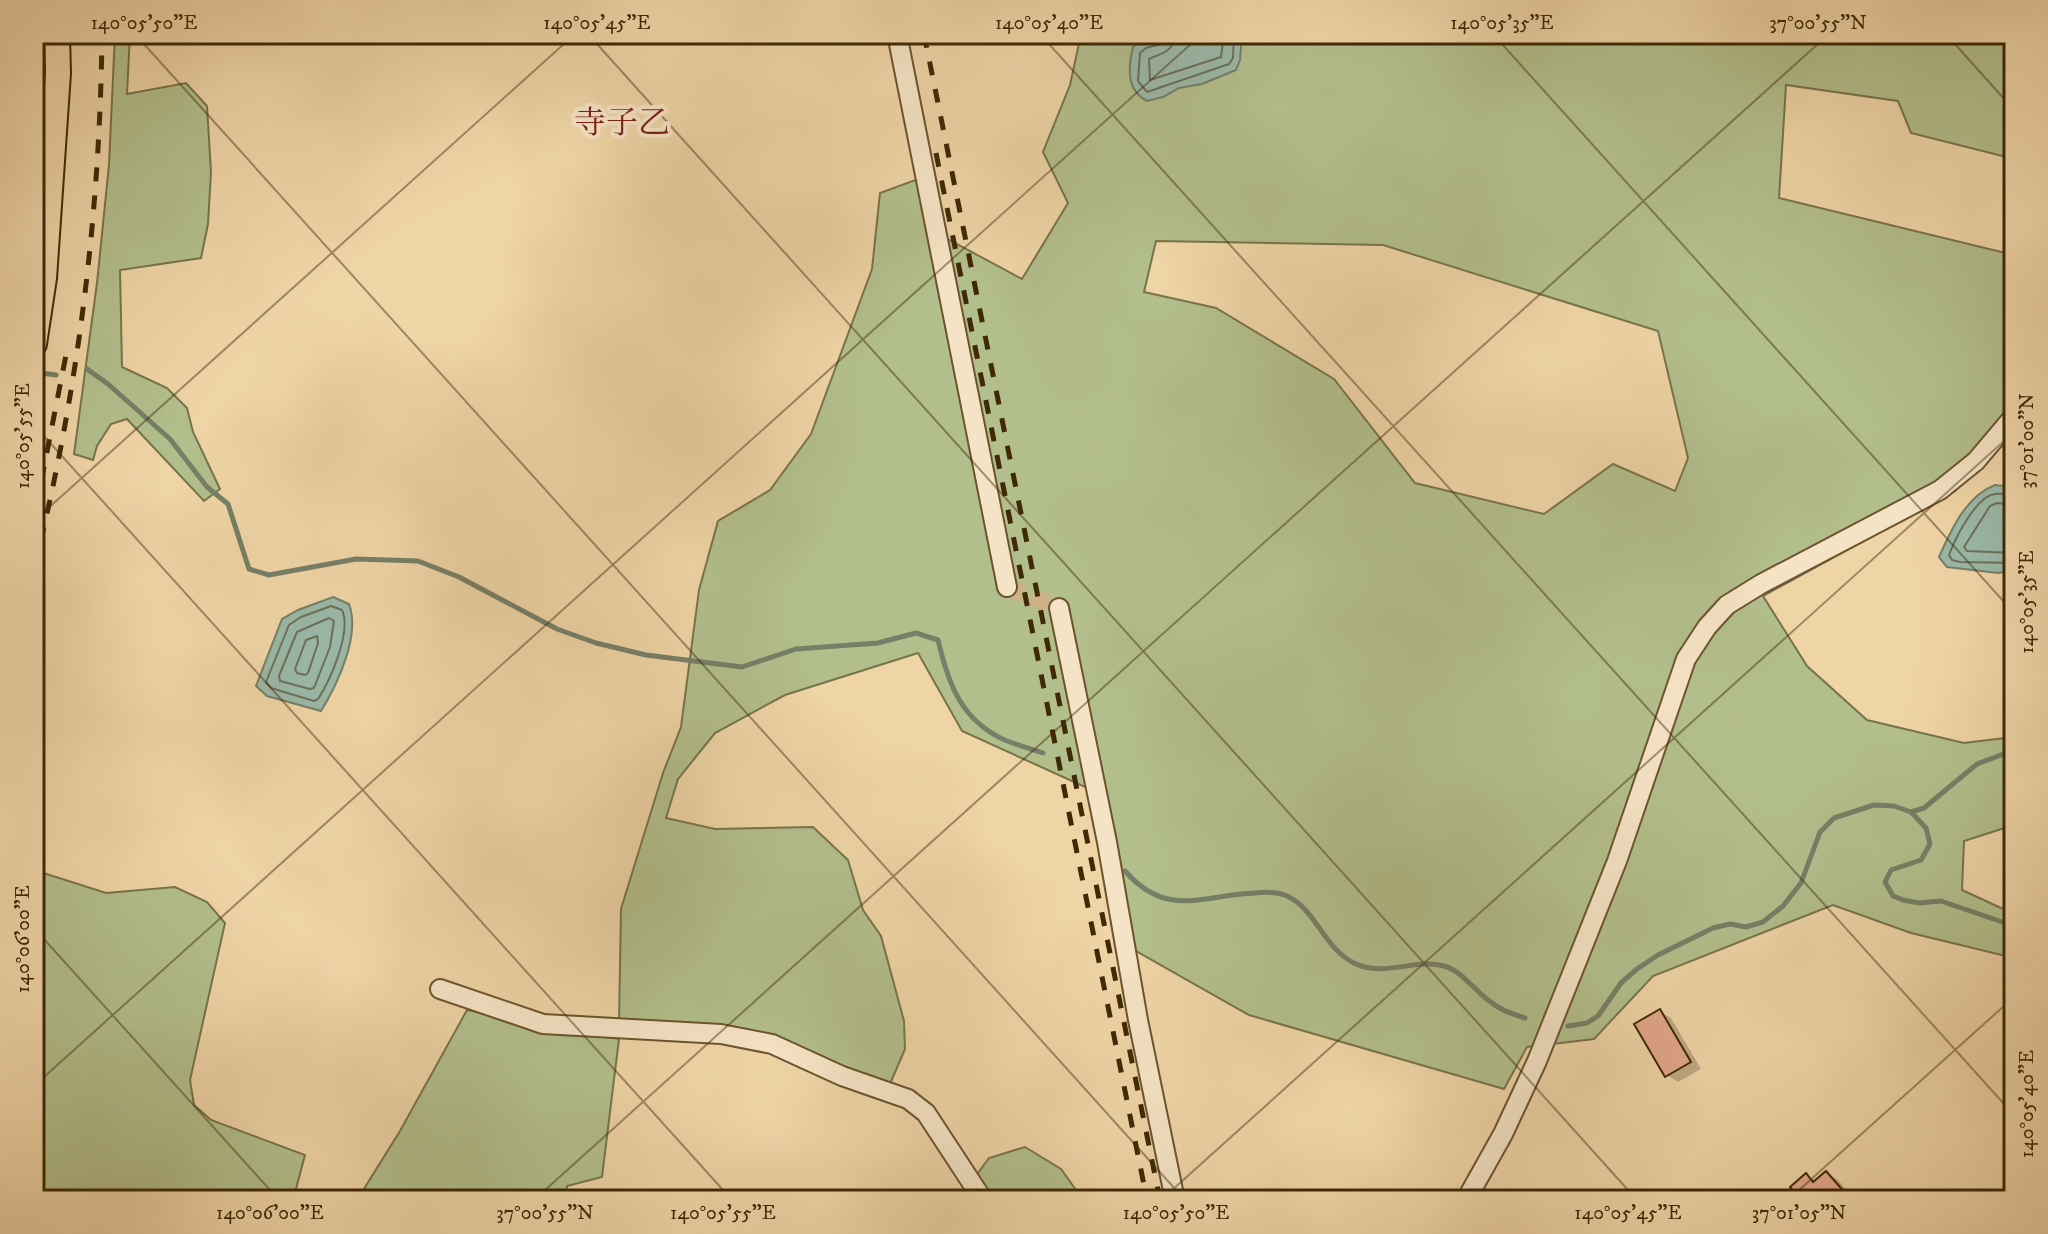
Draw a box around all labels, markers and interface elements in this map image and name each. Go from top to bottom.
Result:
text: 140°05'50"E [91,11,197,36]
text: 140°05'45"E [543,11,651,36]
text: 140°05'40"E [995,11,1103,36]
text: 140°05'35"E [1450,11,1554,36]
text: 37°00'55"N [1769,11,1867,36]
district label: 寺子乙 [574,104,670,144]
text: 140°05'55"E [11,383,36,489]
text: 37°01'00"N [2015,393,2040,489]
text: 140°05'35"E [2015,550,2040,654]
text: 140°06'00"E [11,885,36,993]
text: 140°05'40"E [2015,1050,2040,1158]
text: 140°06'00"E [216,1201,324,1226]
text: 37°00'55"N [496,1201,594,1226]
text: 140°05'55"E [670,1201,776,1226]
text: 140°05'50"E [1123,1201,1229,1226]
text: 140°05'45"E [1574,1201,1682,1226]
text: 37°01'05"N [1752,1201,1846,1226]

